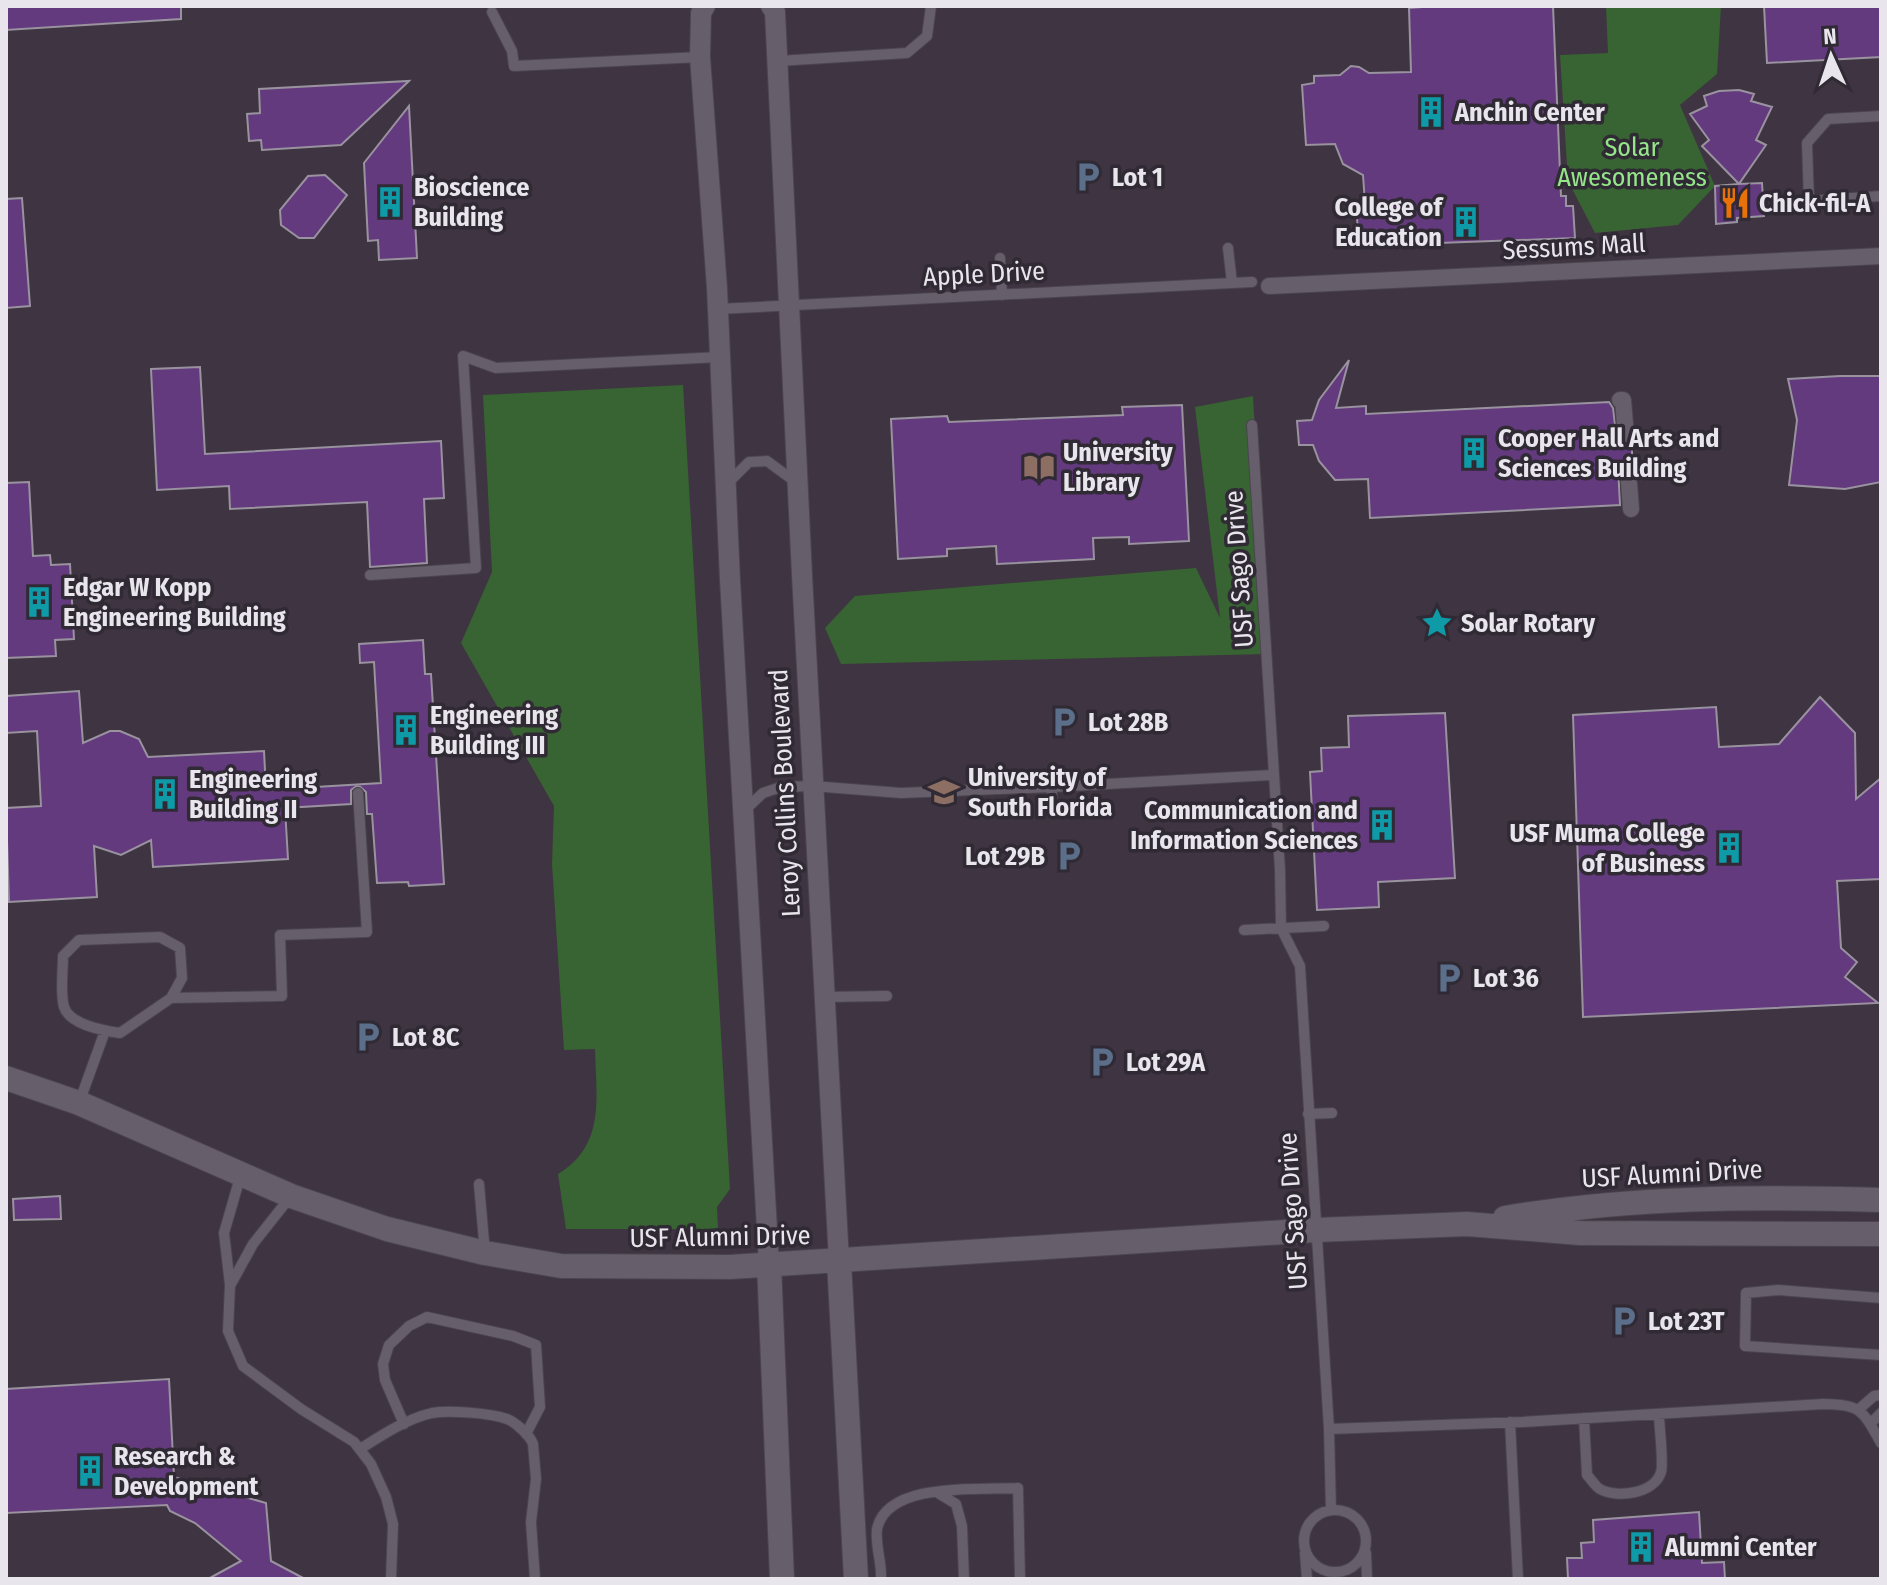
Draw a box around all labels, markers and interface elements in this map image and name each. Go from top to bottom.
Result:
north arrow [1791,16,1871,96]
text: N [1823,23,1837,50]
building icon: Anchin Center [1414,95,1448,129]
place label: Anchin Center [1454,97,1605,128]
park label: Solar Awesomeness [1557,132,1707,193]
parking icon: Lot 1 [1071,160,1105,194]
place label: Lot 1 [1112,162,1163,193]
place label: Bioscience Building [414,172,529,233]
building icon: Bioscience Building [373,185,407,219]
restaurant icon: Chick-fil-A [1718,186,1752,220]
place label: Chick-fil-A [1759,188,1871,219]
place label: College of Education [1334,192,1444,253]
building icon: College of Education [1449,205,1483,239]
street label: Sessums Mall [1502,228,1646,266]
street label: Apple Drive [922,255,1046,293]
place label: Cooper Hall Arts and Sciences Building [1498,423,1719,484]
building icon: Cooper Hall Arts and Sciences Building [1457,436,1491,470]
place label: University Library [1063,437,1173,498]
library icon: University Library [1022,450,1056,484]
street label: USF Sago Drive [1218,489,1260,649]
place label: Edgar W Kopp Engineering Building [63,572,286,633]
building icon: Edgar W Kopp Engineering Building [22,585,56,619]
place icon: Solar Rotary [1420,606,1454,640]
place label: Solar Rotary [1461,608,1596,639]
street label: Leroy Collins Boulevard [763,668,807,918]
place label: Engineering Building III [430,700,558,761]
parking icon: Lot 28B [1047,705,1081,739]
place label: Lot 28B [1088,707,1169,738]
building icon: Engineering Building III [389,713,423,747]
place label: University of South Florida [968,762,1113,823]
place label: Engineering Building II [189,764,317,825]
school or university icon: University of South Florida [927,775,961,809]
building icon: Engineering Building II [148,777,182,811]
place label: Communication and Information Sciences [1130,795,1358,856]
building icon: Communication and Information Sciences [1365,808,1399,842]
place label: USF Muma College of Business [1509,818,1705,879]
building icon: USF Muma College of Business [1712,831,1746,865]
parking icon: Lot 29B [1052,839,1086,873]
place label: Lot 29B [965,841,1045,872]
parking icon: Lot 36 [1432,961,1466,995]
place label: Lot 36 [1473,963,1539,994]
parking icon: Lot 8C [351,1020,385,1054]
place label: Lot 8C [392,1022,460,1053]
parking icon: Lot 29A [1085,1045,1119,1079]
place label: Lot 29A [1126,1047,1206,1078]
street label: USF Sago Drive [1272,1131,1314,1291]
street label: USF Alumni Drive [1581,1154,1763,1194]
street label: USF Alumni Drive [629,1220,811,1254]
parking icon: Lot 23T [1607,1304,1641,1338]
place label: Lot 23T [1648,1306,1725,1337]
place label: Research & Development [114,1441,259,1502]
building icon: Research & Development [73,1454,107,1488]
building icon: Alumni Center [1624,1530,1658,1564]
place label: Alumni Center [1664,1532,1817,1563]

